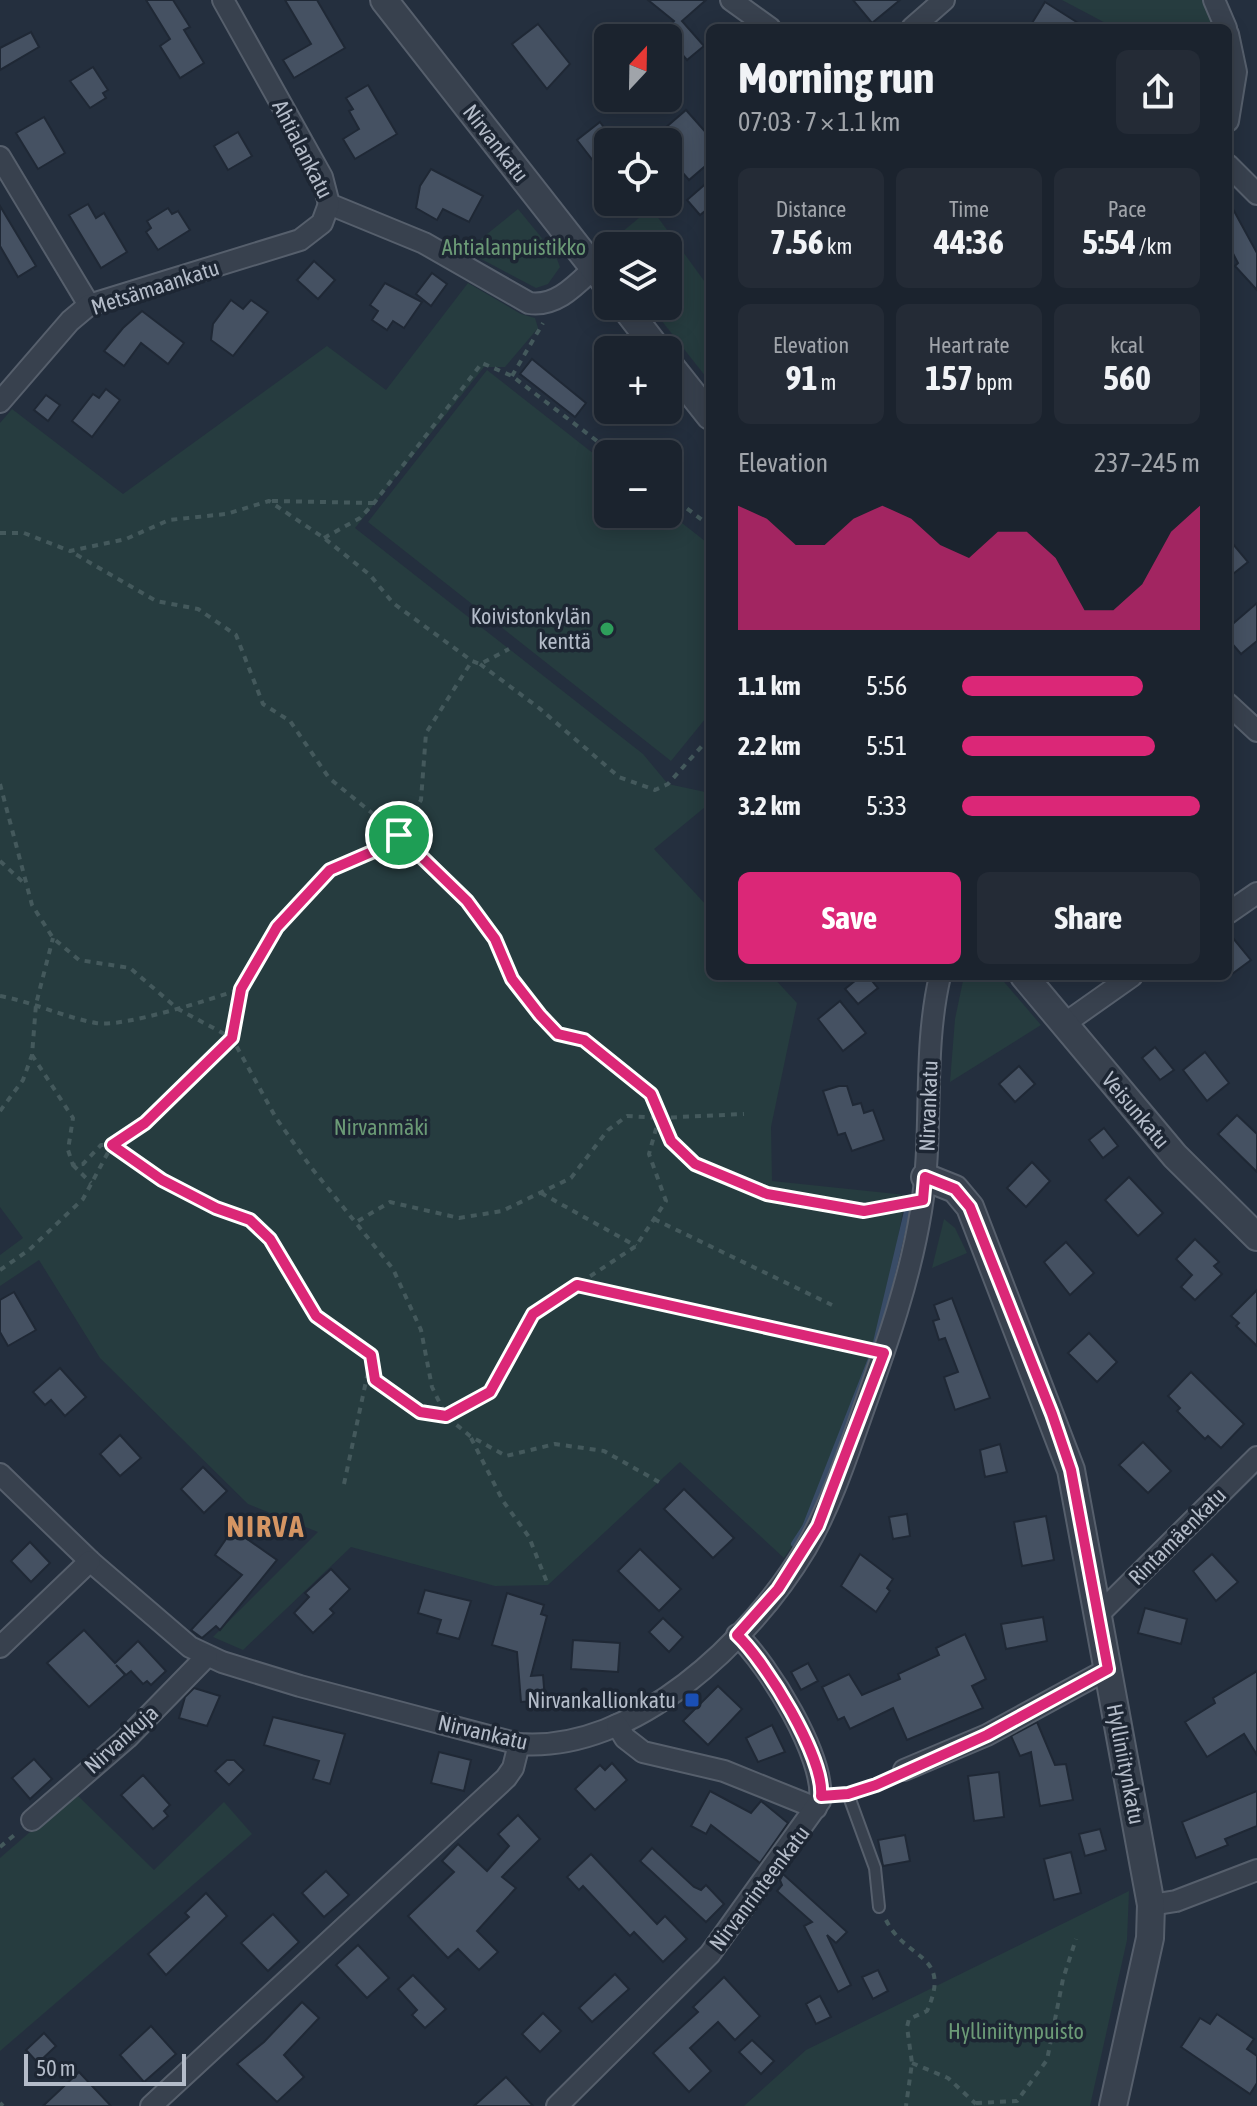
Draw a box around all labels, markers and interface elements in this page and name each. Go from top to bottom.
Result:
north arrow [594,24,682,112]
map controls [594,24,682,528]
button: share [1116,50,1200,134]
text: Morning run [738,52,934,102]
street label: Ahtialankatu [267,96,339,202]
street label: Nirvankatu [458,99,534,187]
text: 07:03 · 7 × 1.1 km [738,107,900,137]
button: locate [594,128,682,216]
text: Distance [776,196,846,222]
text: Time [949,196,989,222]
text: Pace [1108,196,1146,222]
text: 7.56 [770,222,824,261]
text: 44:36 [934,222,1004,261]
text: 5:54 [1082,222,1136,261]
button: layers [594,232,682,320]
text: km [824,233,852,259]
text: /km [1136,233,1172,259]
park label: Ahtialanpuistikko [442,234,586,260]
street label: Metsämaankatu [88,254,222,320]
text: Elevation [773,332,849,358]
text: Heart rate [928,332,1010,358]
text: kcal [1110,332,1144,358]
button: + [594,336,682,424]
text: 91 [786,358,818,397]
text: 157 [925,358,973,397]
text: 560 [1103,358,1151,397]
text: m [818,369,836,395]
text: bpm [973,369,1013,395]
button: − [594,440,682,528]
text: Elevation [738,448,828,478]
text: 237–245 m [1094,448,1200,478]
place label: Koivistonkylän kenttä [471,603,591,654]
marker: Koivistonkylän kenttä [598,620,616,638]
text: 1.1 km [738,671,801,701]
text: 5:56 [866,671,907,701]
text: 2.2 km [738,731,801,761]
text: 5:51 [866,731,907,761]
text: 3.2 km [738,791,801,821]
text: 5:33 [866,791,907,821]
pin [365,801,433,869]
icon: arrive [377,813,421,857]
button: Save [738,872,961,964]
button: Share [977,872,1200,964]
street label: Nirvankatu [913,1060,943,1152]
street label: Veisunkatu [1097,1067,1175,1153]
park label: Nirvanmäki [334,1114,428,1140]
street label: Rintamäenkatu [1123,1482,1231,1590]
district label: NIRVA [227,1509,305,1543]
place label: Nirvankallionkatu [527,1687,676,1713]
marker: Nirvankallionkatu [683,1691,701,1709]
street label: Nirvankuja [79,1699,163,1779]
street label: Hylliniitynkatu [1102,1701,1150,1827]
street label: Nirvankatu [436,1709,530,1755]
street label: Nirvanrinteenkatu [703,1820,815,1956]
park label: Hylliniitynpuisto [948,2018,1084,2044]
scale bar [24,2050,186,2086]
text: 50 m [36,2055,76,2081]

